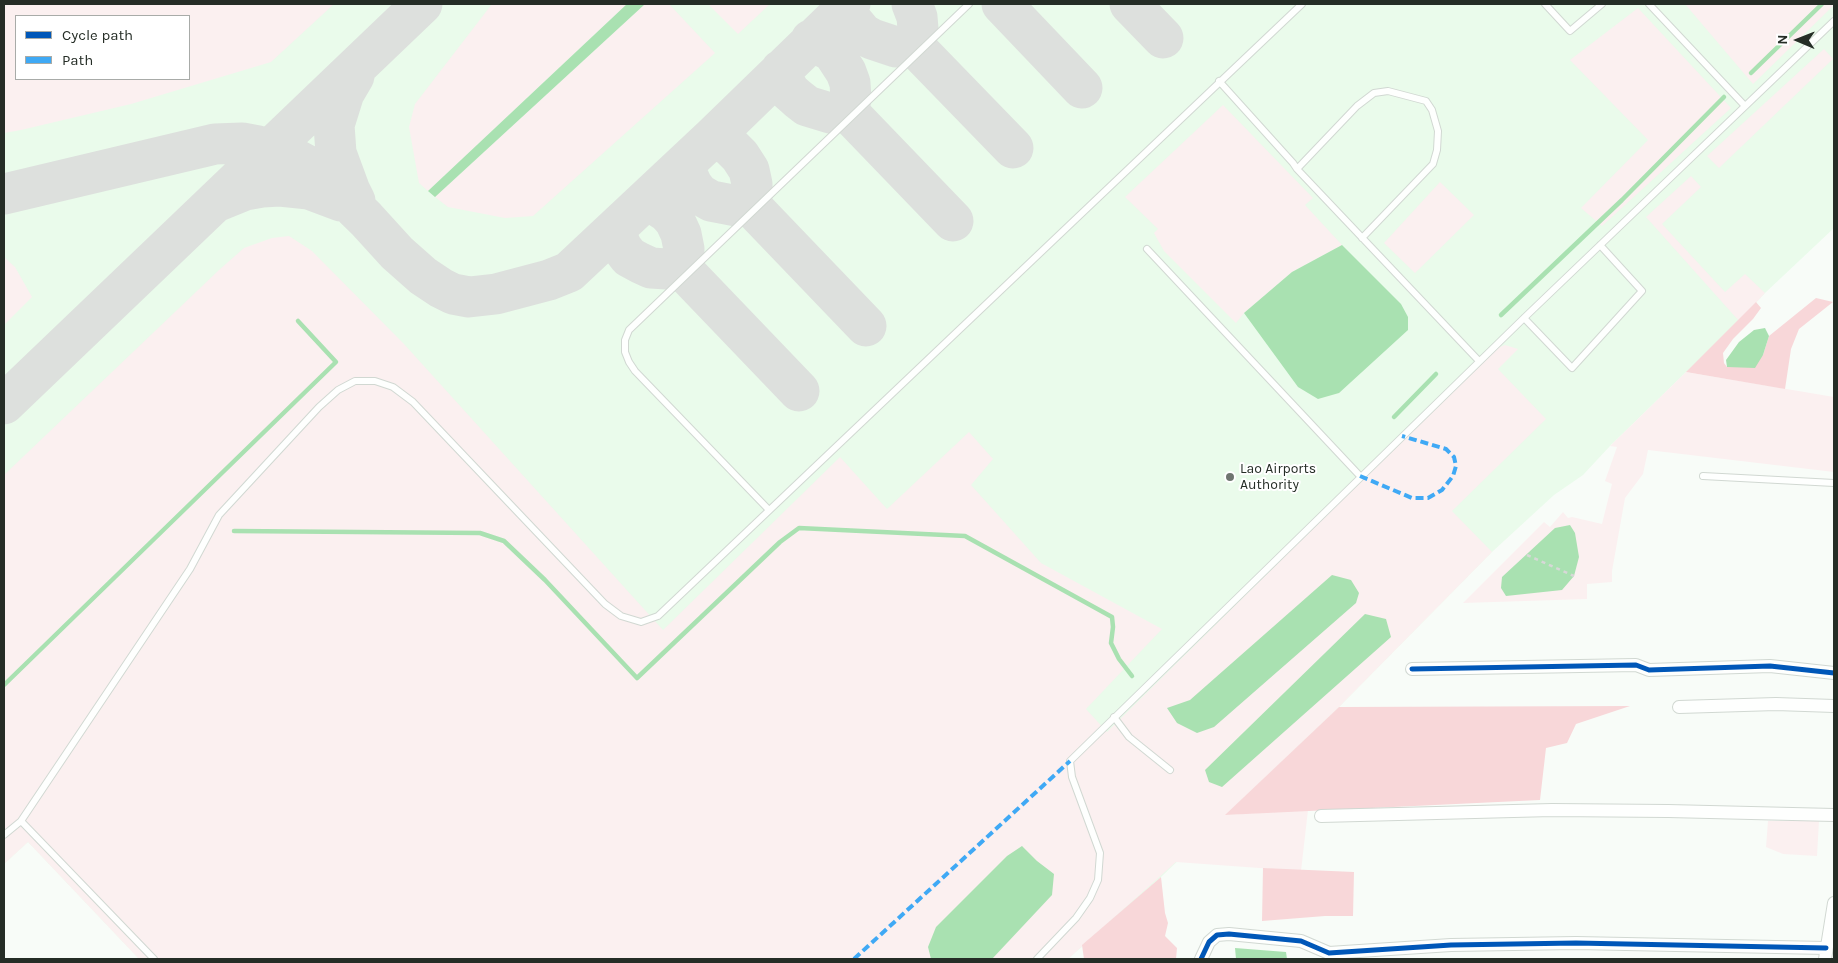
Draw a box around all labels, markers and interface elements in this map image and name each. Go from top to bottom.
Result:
legend [15,15,190,80]
north arrow [1773,15,1823,65]
text: Cycle path [62,26,133,44]
text: N [1774,35,1791,45]
text: Path [62,51,93,69]
place label: Lao Airports Authority [1240,461,1316,494]
marker: Lao Airports Authority [1224,471,1236,483]

